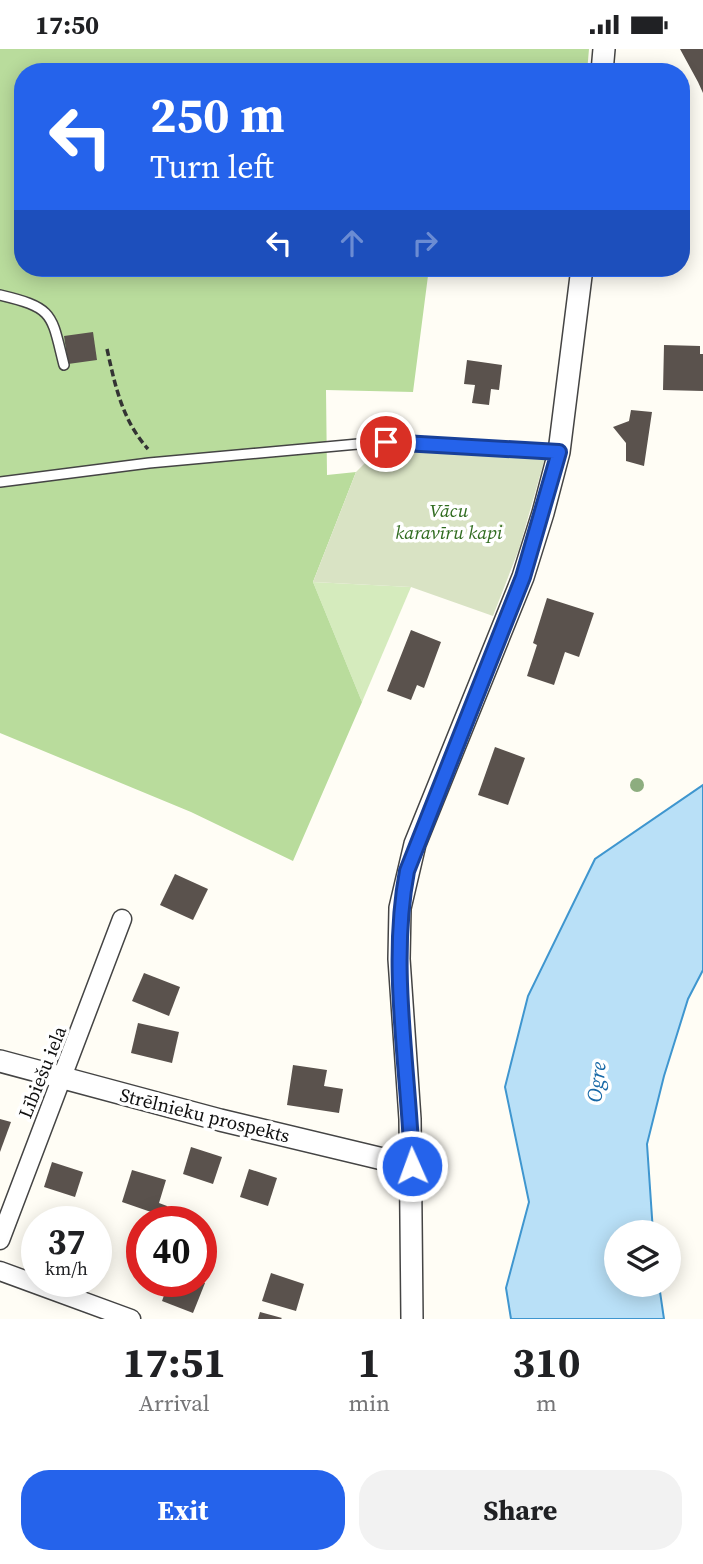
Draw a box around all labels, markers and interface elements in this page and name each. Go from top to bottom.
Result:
text: 17:50 [35,7,99,43]
text: 250 m [150,81,285,148]
icon: left [35,91,126,182]
text: Turn left [150,145,274,189]
icon: left [260,224,298,262]
icon: ahead [333,224,371,262]
icon: right [406,224,444,262]
pin [356,412,416,472]
icon: arrive [367,423,405,461]
park label: Vācu karavīru kapi [395,497,503,545]
street label: Lībiešu iela [12,1022,72,1122]
water label: Ogre [579,1060,613,1104]
street label: Strēlnieku prospekts [117,1081,293,1149]
position arrow [375,1129,449,1203]
speed limit sign: 40 [126,1206,217,1297]
text: 37 [48,1218,85,1266]
map controls [604,1220,681,1297]
button: layers [604,1220,681,1297]
text: km/h [45,1256,88,1281]
text: 17:51 [122,1333,226,1391]
text: 1 [358,1333,381,1391]
text: 310 [512,1333,581,1391]
text: Arrival [139,1387,210,1419]
text: min [348,1387,390,1419]
text: m [536,1387,557,1419]
button: Exit [21,1470,345,1550]
button: Share [359,1470,682,1550]

